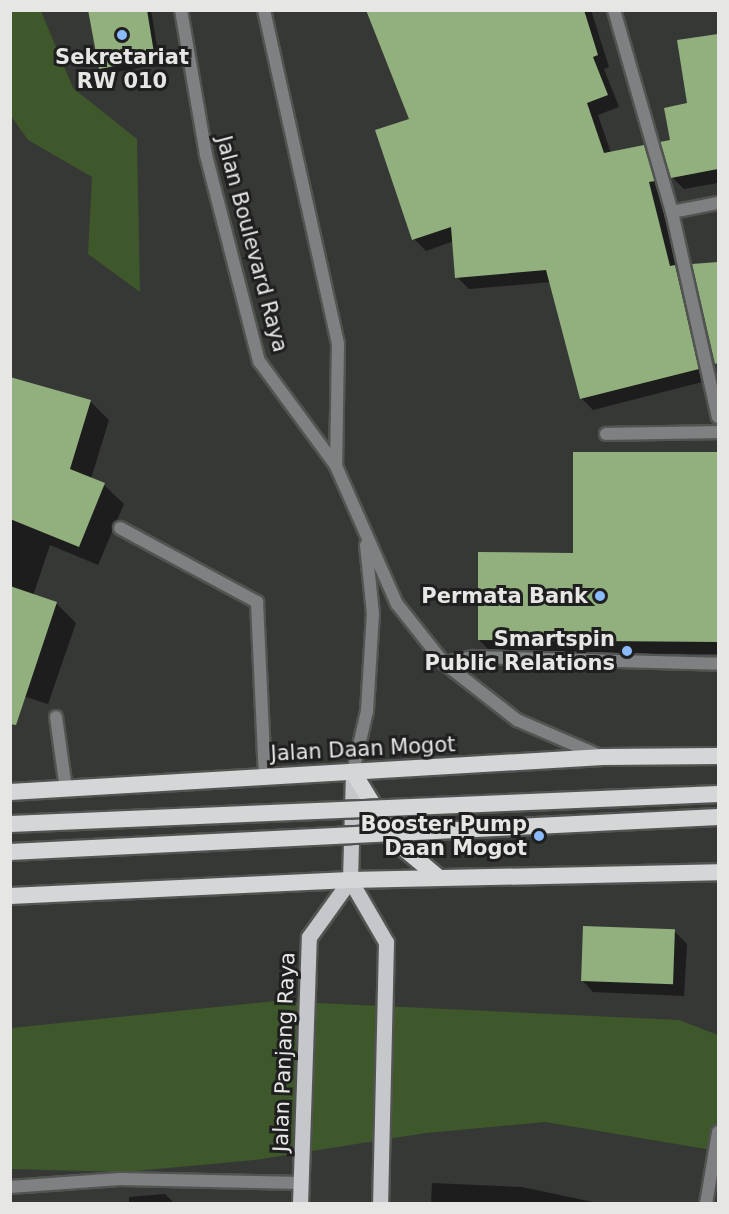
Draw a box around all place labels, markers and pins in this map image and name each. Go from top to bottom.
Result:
marker: Sekretariat RW 010 [115,28,129,42]
place label: Sekretariat RW 010 [55,44,189,94]
place label: Permata Bank [421,583,588,609]
marker: Permata Bank [593,589,607,603]
place label: Smartspin Public Relations [425,626,615,676]
marker: Smartspin Public Relations [620,644,634,658]
place label: Booster Pump Daan Mogot [360,811,527,861]
marker: Booster Pump Daan Mogot [532,829,546,843]

